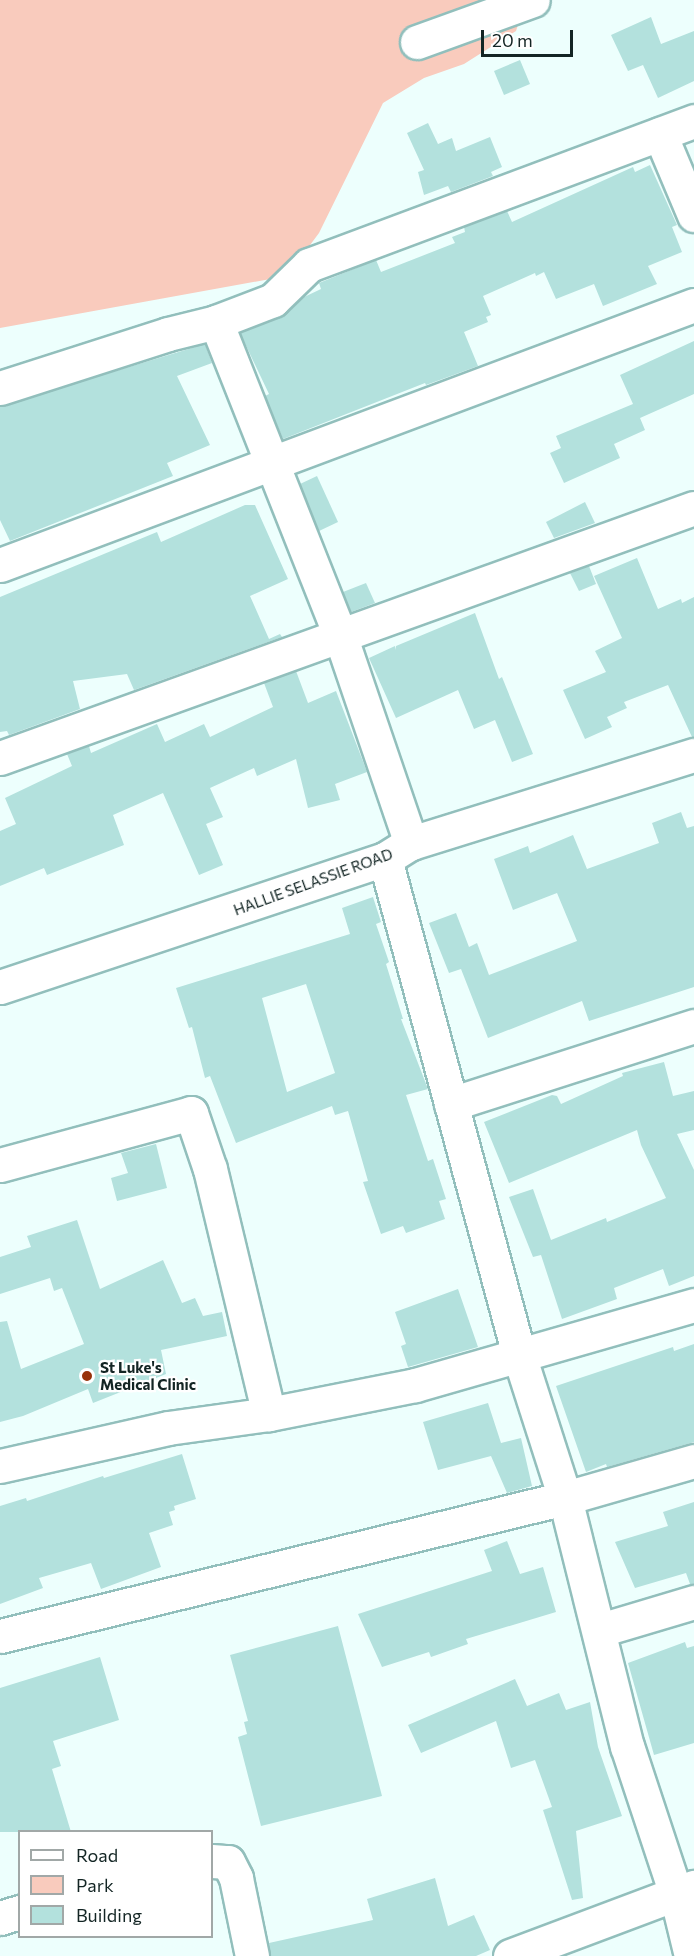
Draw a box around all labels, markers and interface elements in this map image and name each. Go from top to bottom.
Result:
scale bar [484,18,576,56]
text: 20 m [492,29,533,51]
street label: HALLIE SELASSIE ROAD [231,845,395,919]
place label: St Luke's Medical Clinic [100,1358,196,1393]
marker: St Luke's Medical Clinic [78,1367,96,1385]
legend [18,1830,213,1938]
text: Road [76,1844,118,1866]
text: Park [76,1874,114,1896]
text: Building [76,1904,142,1926]

